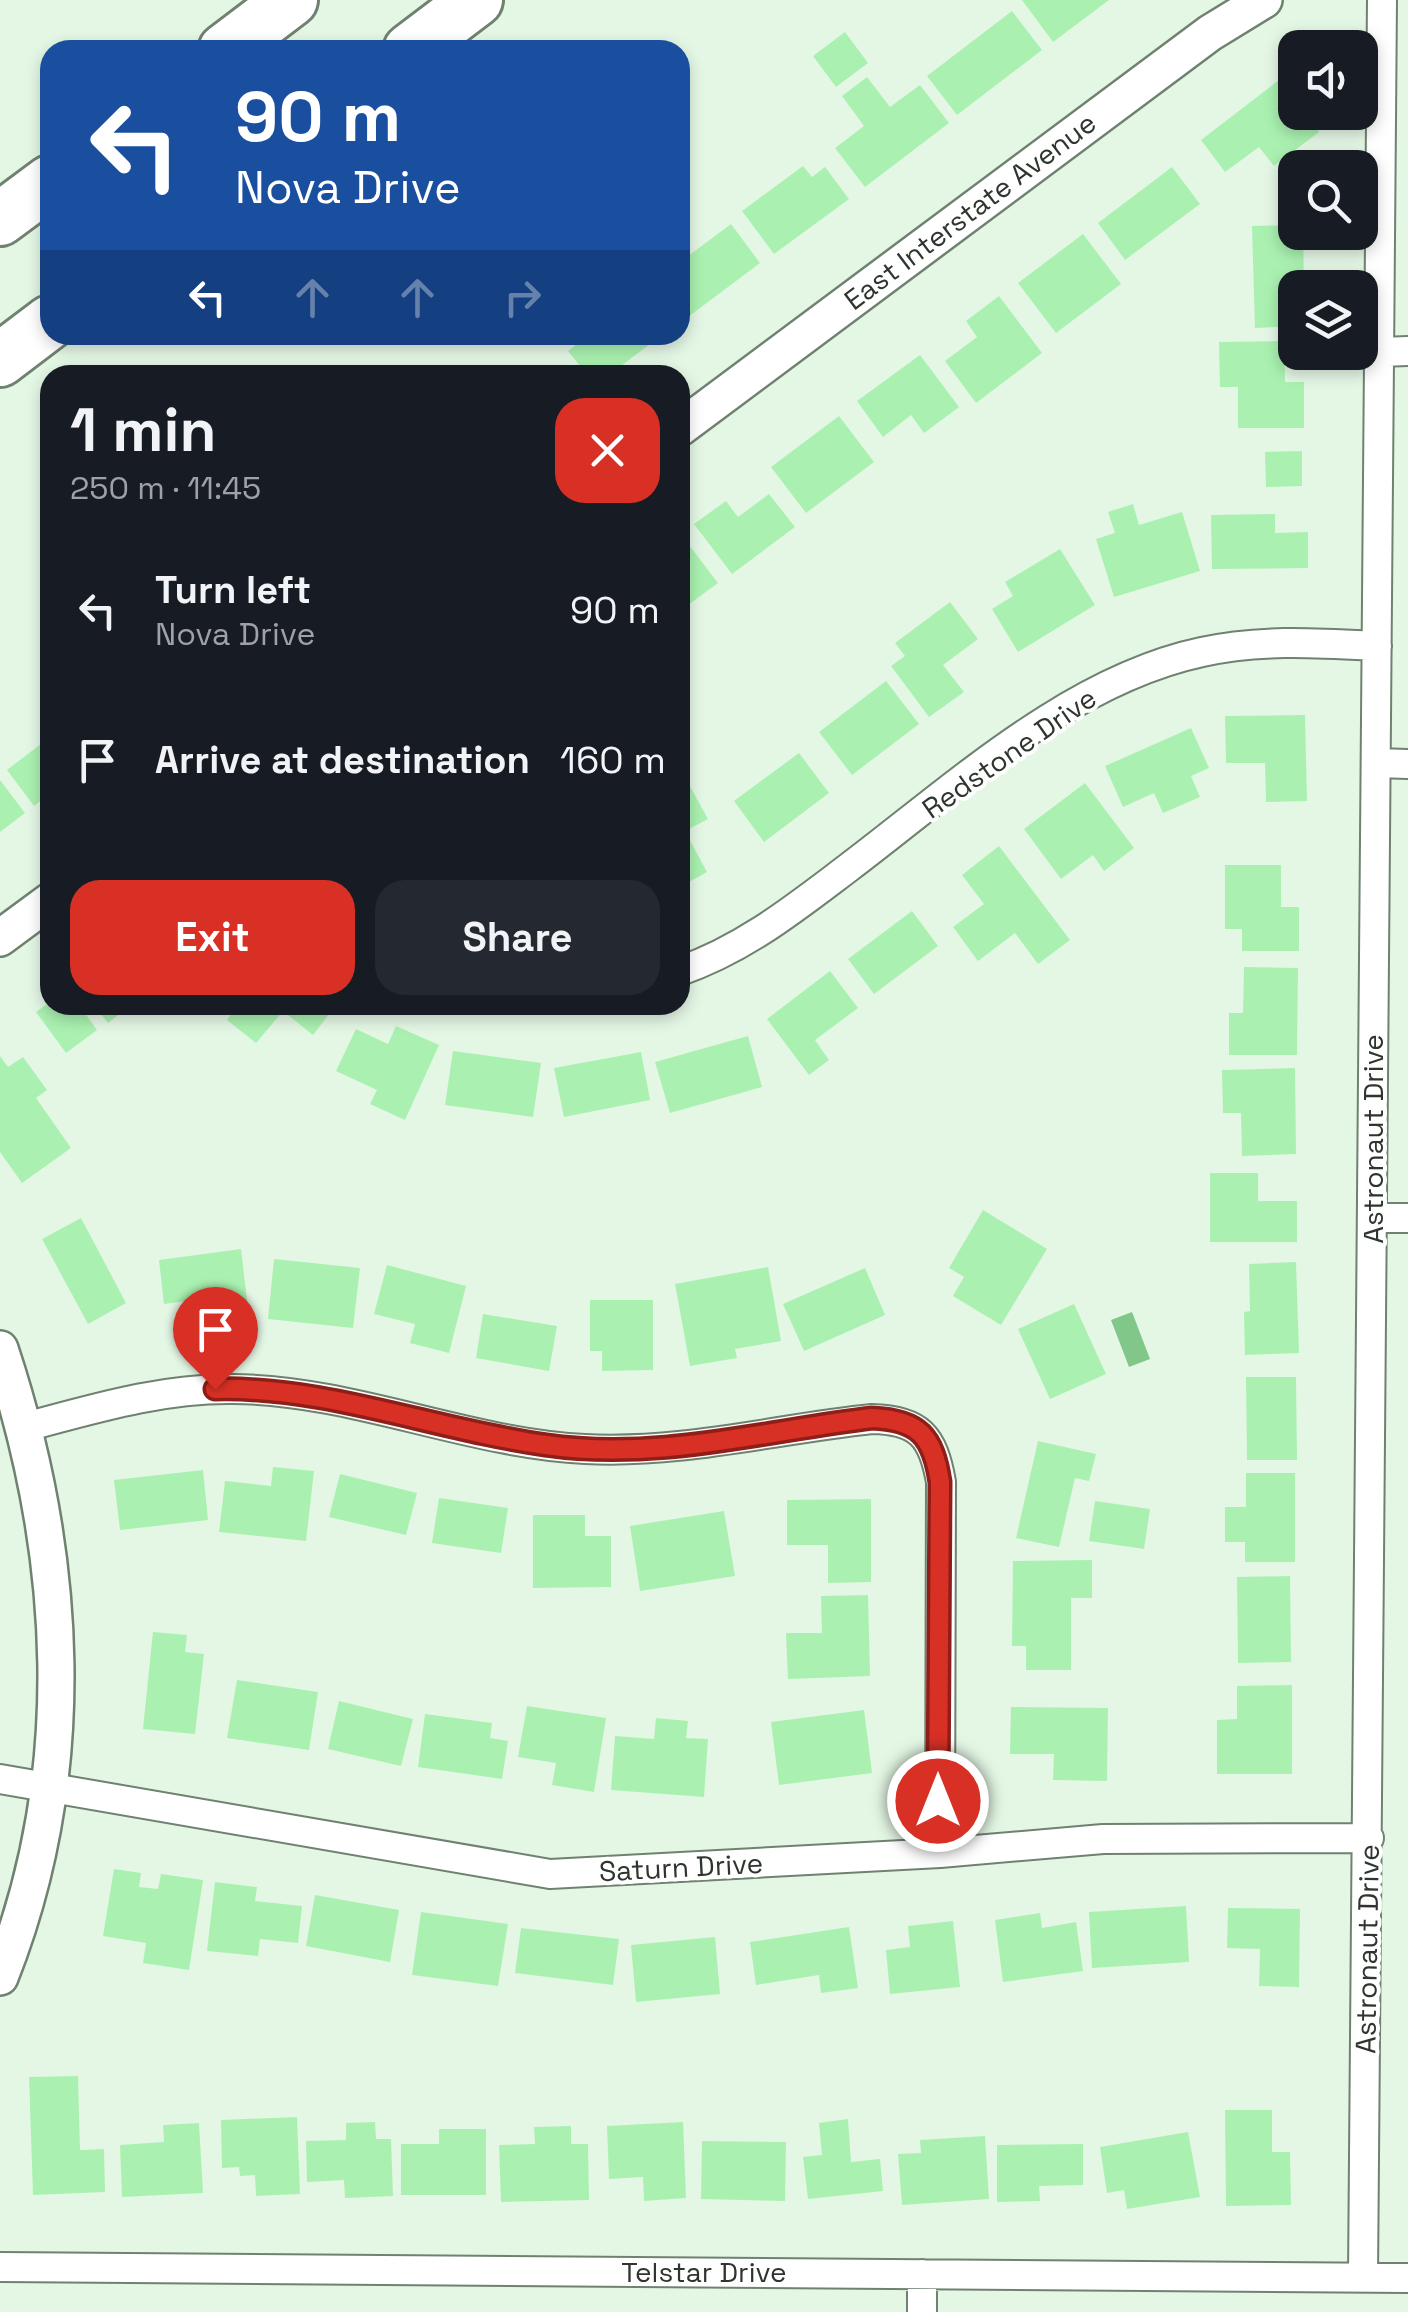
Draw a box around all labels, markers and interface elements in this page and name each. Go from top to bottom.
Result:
map controls [1278,30,1378,370]
button: sound [1278,30,1378,130]
text: 90 m [235,72,401,161]
icon: left [70,80,200,210]
street label: East Interstate Avenue [837,104,1103,318]
button: search [1278,150,1378,250]
text: Nova Drive [235,159,461,216]
icon: left [180,270,235,325]
icon: ahead [285,270,340,325]
icon: ahead [390,270,445,325]
icon: right [495,270,550,325]
button: layers [1278,270,1378,370]
text: 1 min [70,392,217,469]
button: close [555,398,660,503]
text: 250 m · 11:45 [70,468,261,508]
text: Turn left [155,566,311,614]
icon: left [70,583,125,638]
text: 90 m [570,586,660,634]
text: Nova Drive [155,614,315,654]
street label: Redstone Drive [915,680,1103,826]
icon: arrive [70,733,125,788]
text: Arrive at destination [155,736,530,784]
text: 160 m [560,736,666,784]
button: Exit [70,880,355,995]
button: Share [375,880,660,995]
street label: Astronaut Drive [1355,1034,1391,1244]
pin [173,1287,258,1390]
icon: arrive [188,1302,243,1357]
position arrow [886,1749,990,1853]
street label: Astronaut Drive [1347,1844,1387,2054]
street label: Saturn Drive [598,1845,764,1889]
street label: Telstar Drive [621,2254,787,2290]

